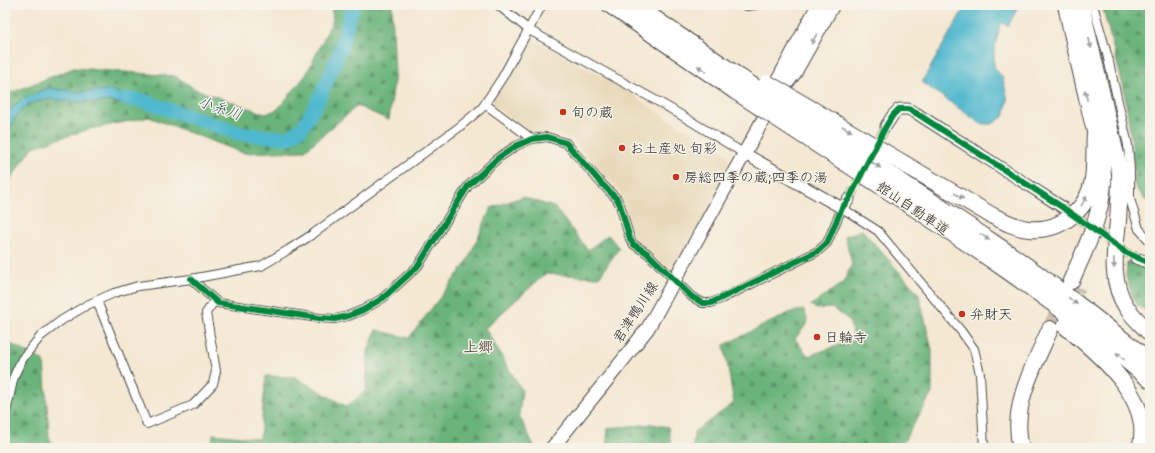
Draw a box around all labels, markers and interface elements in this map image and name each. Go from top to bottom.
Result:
one-way arrow [811,33,817,45]
one-way arrow [1087,37,1093,49]
one-way arrow [697,65,708,72]
one-way arrow [1083,89,1089,101]
water label: 小糸川 [196,91,245,124]
place label: 旬の蔵 [571,103,613,121]
marker: 旬の蔵 [558,107,568,117]
one-way arrow [841,126,853,133]
place label: お土産処 旬彩 [630,139,717,157]
marker: お土産処 旬彩 [617,143,627,153]
one-way arrow [870,162,882,169]
place label: 房総四季の蔵;四季の湯 [684,168,827,186]
marker: 房総四季の蔵;四季の湯 [671,172,681,182]
street label: 館山自動車道 [873,177,953,239]
one-way arrow [953,192,965,199]
one-way arrow [1081,195,1088,207]
one-way arrow [979,233,990,241]
one-way arrow [1111,257,1117,270]
street label: 君津鴨川線 [608,278,662,346]
one-way arrow [1068,297,1079,305]
place label: 弁財天 [970,305,1012,323]
marker: 弁財天 [957,309,967,319]
place label: 日輪寺 [825,328,867,346]
marker: 日輪寺 [812,332,822,342]
district label: 上郷 [463,337,493,356]
one-way arrow [1114,351,1125,360]

